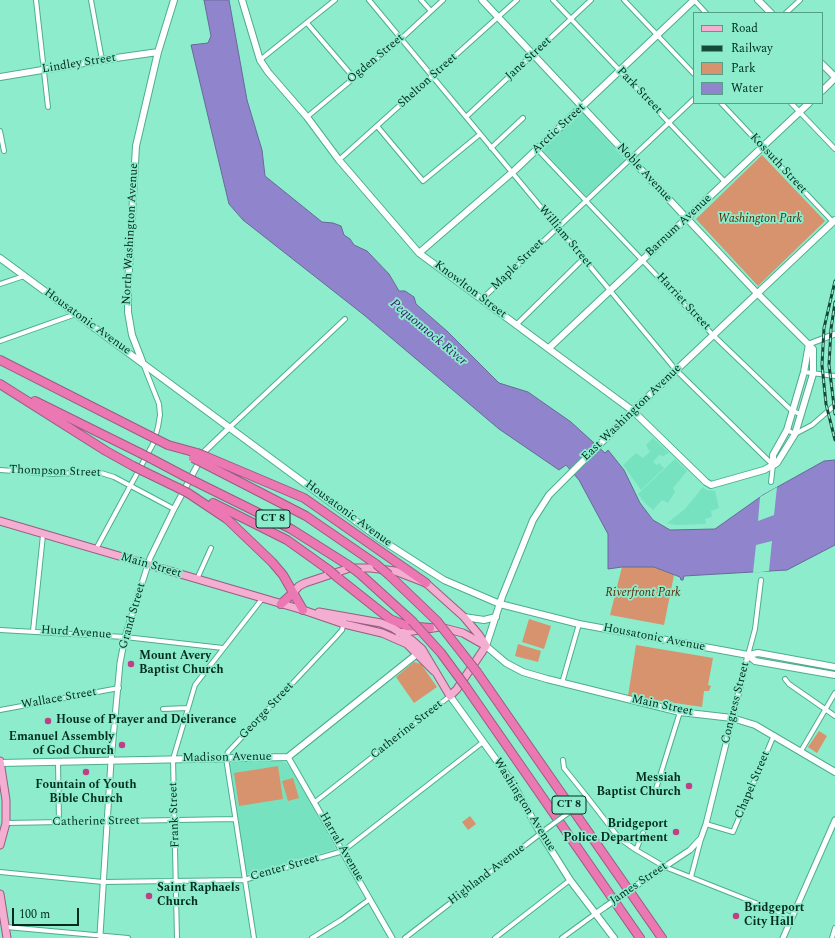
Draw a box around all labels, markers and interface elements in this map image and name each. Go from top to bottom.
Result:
legend [693,12,823,104]
text: Road [731,19,758,38]
street label: Ogden Street [345,31,407,87]
street label: Jane Street [503,34,555,84]
text: Railway [731,39,773,58]
street label: Lindley Street [41,51,117,77]
street label: Shelton Street [395,51,461,111]
text: Park [731,59,756,78]
street label: Park Street [613,65,665,117]
text: Water [731,79,763,98]
street label: Arctic Street [529,101,589,157]
street label: Kossuth Street [746,131,810,197]
street label: Noble Avenue [613,141,675,205]
street label: North Washington Avenue [120,163,142,305]
street label: Barnum Avenue [643,192,715,260]
street label: William Street [535,203,595,271]
park label: Washington Park [718,213,802,227]
street label: Maple Street [489,236,547,294]
street label: Knowlton Street [431,258,509,322]
street label: Harriet Street [653,270,713,334]
street label: Housatonic Avenue [41,286,133,358]
water label: Pequonnock River [386,296,470,370]
street label: East Washington Avenue [579,362,685,464]
street label: Thompson Street [9,463,101,481]
street label: Housatonic Avenue [302,478,394,550]
road number: CT 8 [256,510,290,528]
street label: Main Street [119,550,183,582]
street label: Grand Street [117,581,149,651]
park label: Riverfront Park [605,587,681,601]
street label: Housatonic Avenue [602,621,706,655]
street label: Hurd Avenue [40,623,112,643]
place label: Mount Avery Baptist Church [139,650,224,678]
marker: Mount Avery Baptist Church [126,659,136,669]
street label: Congress Street [719,661,753,745]
street label: George Street [237,679,297,743]
street label: Wallace Street [20,685,98,713]
street label: Main Street [630,692,694,720]
street label: Catherine Street [368,697,446,763]
place label: House of Prayer and Deliverance [56,714,236,728]
marker: House of Prayer and Deliverance [43,716,53,726]
place label: Emanuel Assembly of God Church [9,731,114,759]
marker: Emanuel Assembly of God Church [117,740,127,750]
street label: Chapel Street [732,749,774,821]
street label: Madison Avenue [182,750,272,766]
street label: Washington Avenue [490,756,558,854]
marker: Fountain of Youth Bible Church [81,767,91,777]
place label: Messiah Baptist Church [596,772,681,800]
place label: Fountain of Youth Bible Church [35,779,137,807]
marker: Messiah Baptist Church [684,781,694,791]
street label: Frank Street [167,782,183,848]
road number: CT 8 [552,796,586,814]
street label: Harral Avenue [315,810,367,884]
street label: Catherine Street [52,814,140,830]
place label: Bridgeport Police Department [563,818,668,846]
marker: Bridgeport Police Department [671,827,681,837]
street label: Highland Avenue [446,841,528,909]
street label: Center Street [249,851,321,885]
street label: James Street [608,860,670,908]
place label: Saint Raphaels Church [157,882,240,910]
marker: Saint Raphaels Church [144,891,154,901]
scale bar [14,900,81,926]
place label: Bridgeport City Hall [744,902,804,930]
text: 100 m [19,905,50,924]
marker: Bridgeport City Hall [731,911,741,921]

